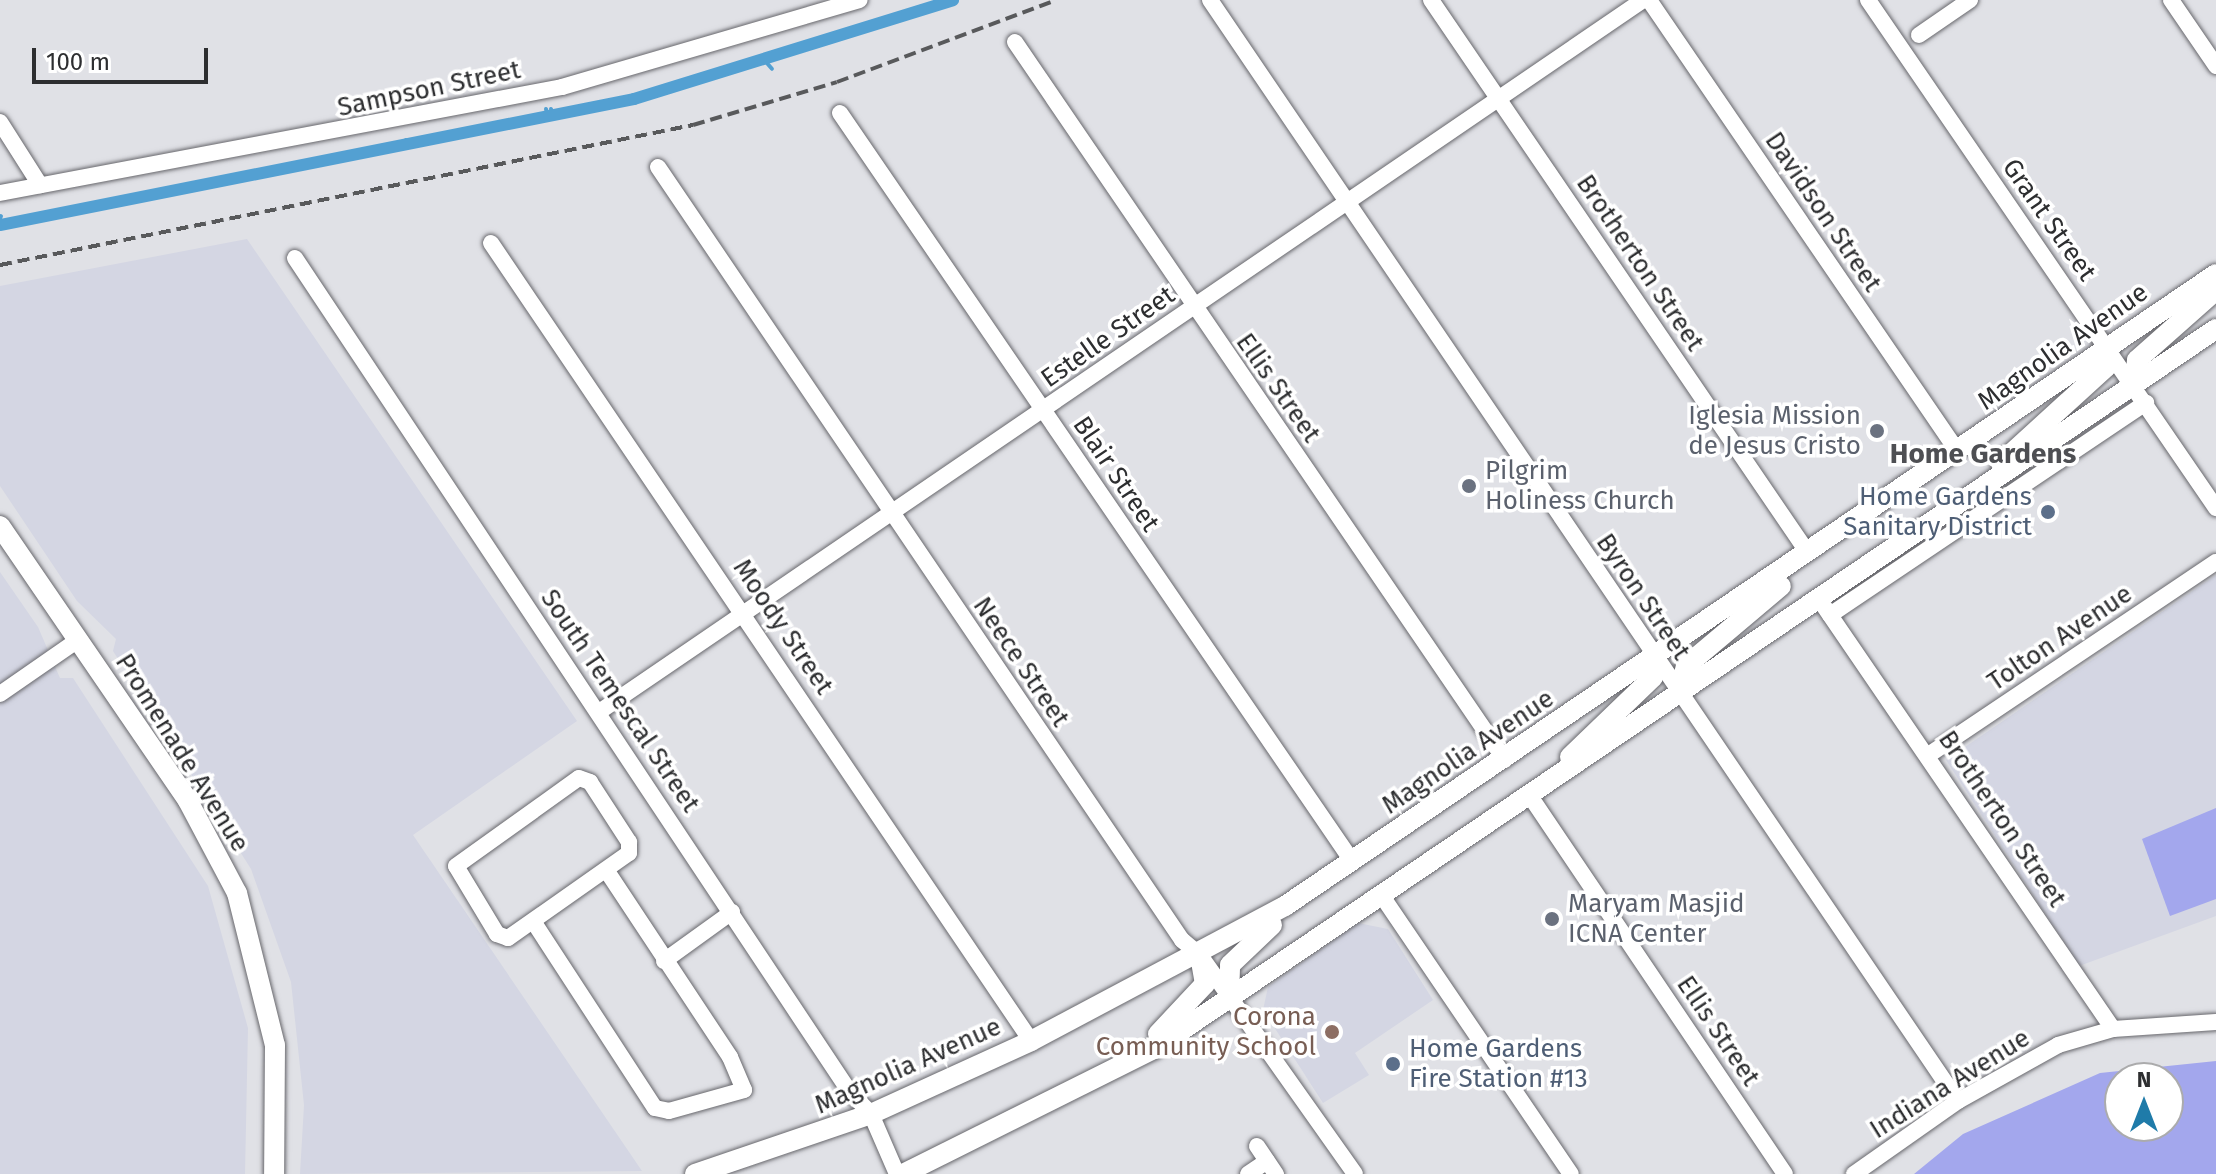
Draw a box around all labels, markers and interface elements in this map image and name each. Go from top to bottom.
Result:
scale bar [36,32,212,82]
text: 100 m [46,48,110,76]
street label: Sampson Street [335,54,523,124]
street label: Davidson Street [1758,126,1888,298]
street label: Grant Street [1996,153,2102,287]
street label: Brotherton Street [1569,169,1711,357]
street label: Magnolia Avenue [1972,277,2154,417]
street label: Estelle Street [1035,280,1181,394]
street label: Ellis Street [1229,328,1327,448]
place label: Iglesia Mission de Jesus Cristo [1688,400,1861,462]
street label: Blair Street [1066,410,1166,538]
marker: Iglesia Mission de Jesus Cristo [1868,422,1886,440]
district label: Home Gardens [1890,437,2076,471]
place label: Pilgrim Holiness Church [1485,455,1675,516]
marker: Pilgrim Holiness Church [1460,477,1478,495]
place label: Home Gardens Sanitary District [1843,481,2032,542]
marker: Home Gardens Sanitary District [2039,503,2057,521]
street label: Byron Street [1589,528,1697,666]
street label: Moody Street [726,553,840,701]
street label: Tolton Avenue [1982,578,2138,698]
street label: South Temescal Street [534,584,706,818]
street label: Neece Street [966,591,1076,733]
street label: Promenade Avenue [108,648,256,858]
street label: Magnolia Avenue [1376,683,1560,821]
street label: Brotherton Street [1931,725,2073,913]
place label: Maryam Masjid ICNA Center [1568,888,1745,950]
marker: Maryam Masjid ICNA Center [1543,910,1561,928]
street label: Ellis Street [1670,970,1766,1092]
place label: Corona Community School [1096,1001,1316,1062]
street label: Magnolia Avenue [810,1011,1006,1121]
street label: Indiana Avenue [1864,1022,2036,1146]
marker: Corona Community School [1323,1023,1341,1041]
place label: Home Gardens Fire Station #13 [1409,1033,1588,1094]
marker: Home Gardens Fire Station #13 [1384,1055,1402,1073]
north arrow [2104,1062,2184,1142]
text: N [2137,1066,2151,1093]

